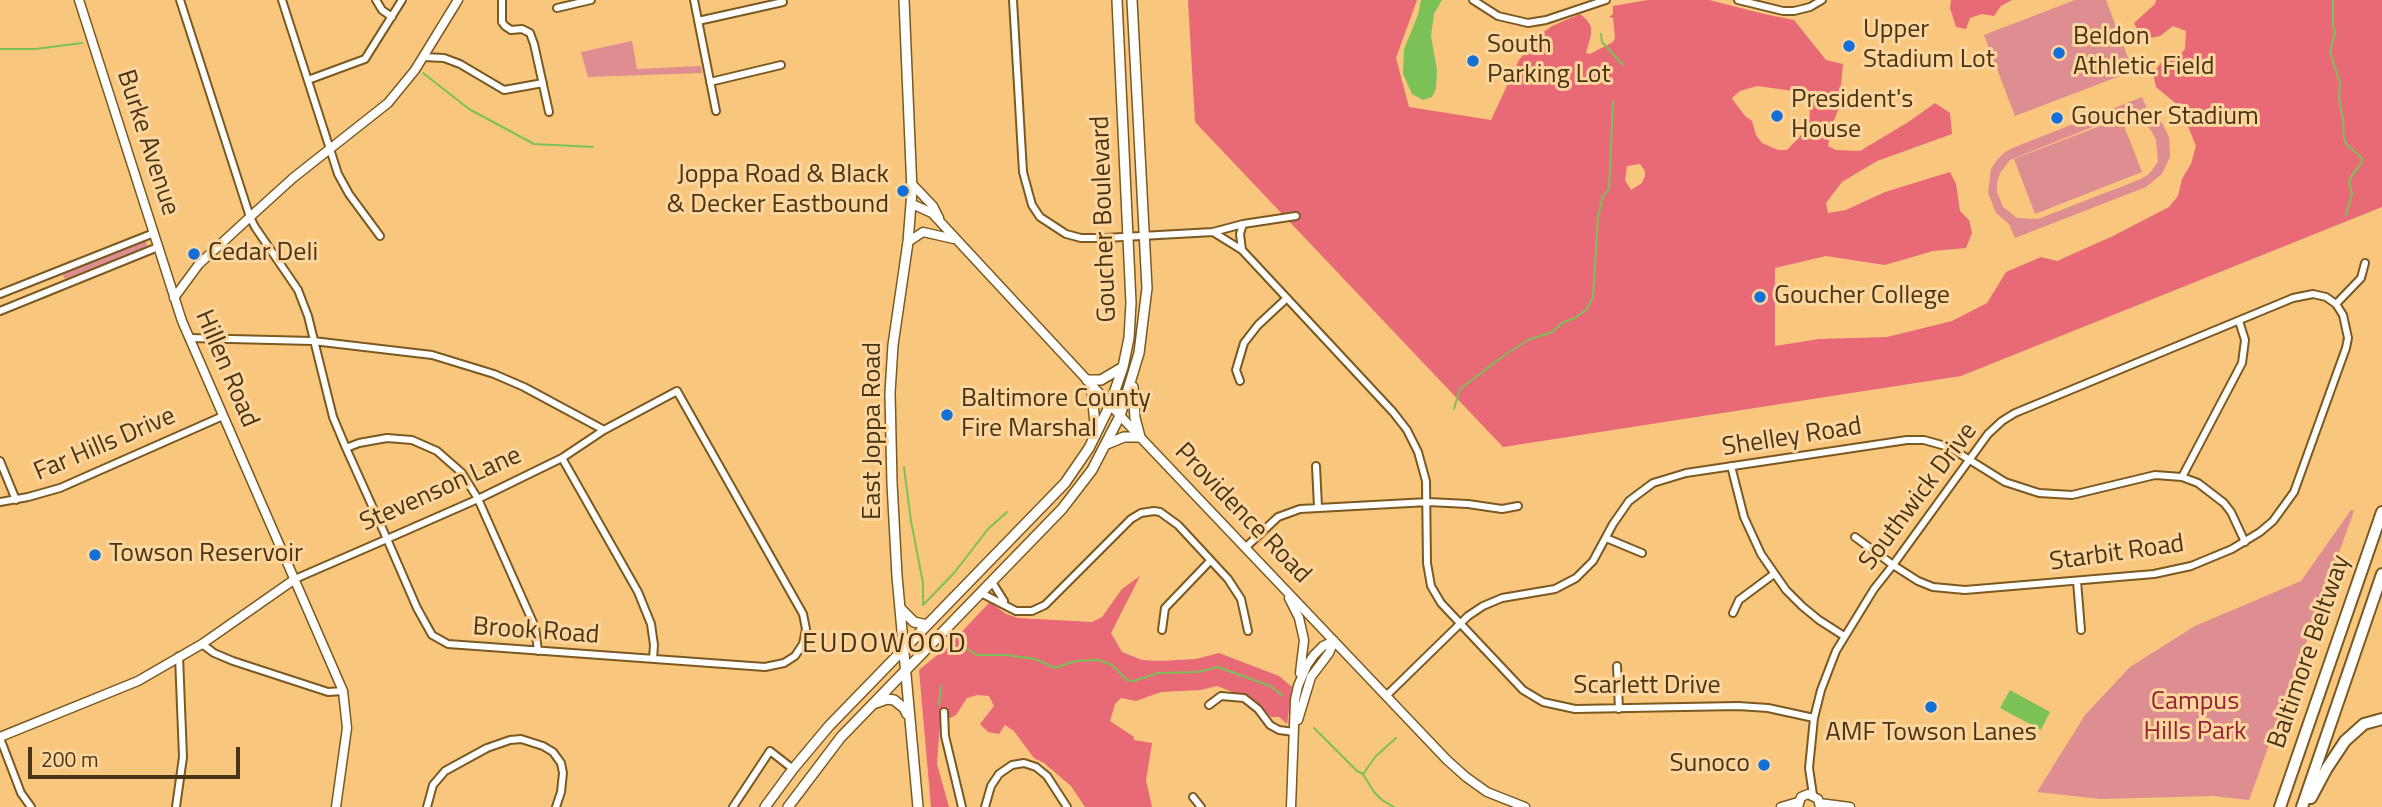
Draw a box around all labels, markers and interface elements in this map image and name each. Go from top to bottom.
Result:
place label: Upper Stadium Lot [1863,15,1995,76]
place label: Beldon Athletic Field [2073,22,2214,84]
place label: South Parking Lot [1487,30,1611,92]
marker: Upper Stadium Lot [1841,38,1857,54]
marker: Beldon Athletic Field [2051,45,2067,61]
marker: South Parking Lot [1465,53,1481,69]
street label: Burke Avenue [109,66,185,220]
place label: President's House [1791,85,1913,146]
place label: Goucher Stadium [2071,102,2259,134]
marker: President's House [1769,108,1785,124]
marker: Goucher Stadium [2049,110,2065,126]
street label: Goucher Boulevard [1086,115,1124,323]
place label: Joppa Road & Black & Decker Eastbound [667,160,889,222]
marker: Joppa Road & Black & Decker Eastbound [895,183,911,199]
place label: Cedar Deli [208,238,318,270]
marker: Cedar Deli [186,246,202,262]
place label: Goucher College [1774,281,1950,313]
marker: Goucher College [1752,289,1768,305]
street label: Hillen Road [187,306,265,432]
street label: East Joppa Road [858,342,890,520]
place label: Baltimore County Fire Marshal [961,384,1151,446]
street label: Far Hills Drive [30,401,180,489]
marker: Baltimore County Fire Marshal [939,407,955,423]
street label: Shelley Road [1720,412,1864,464]
street label: Southwick Drive [1853,417,1985,577]
street label: Providence Road [1167,437,1317,591]
street label: Stevenson Lane [355,440,527,540]
street label: Starbit Road [2048,529,2186,579]
place label: Towson Reservoir [109,539,303,571]
marker: Towson Reservoir [87,547,103,563]
street label: Baltimore Beltway [2262,551,2358,753]
street label: Brook Road [472,612,600,652]
district label: EUDOWOOD [803,628,967,662]
street label: Scarlett Drive [1573,671,1721,703]
park label: Campus Hills Park [2144,687,2246,748]
marker: AMF Towson Lanes [1923,699,1939,715]
place label: AMF Towson Lanes [1825,718,2037,750]
scale bar [32,734,243,778]
text: 200 m [41,743,98,775]
place label: Sunoco [1670,749,1750,781]
marker: Sunoco [1756,757,1772,773]

